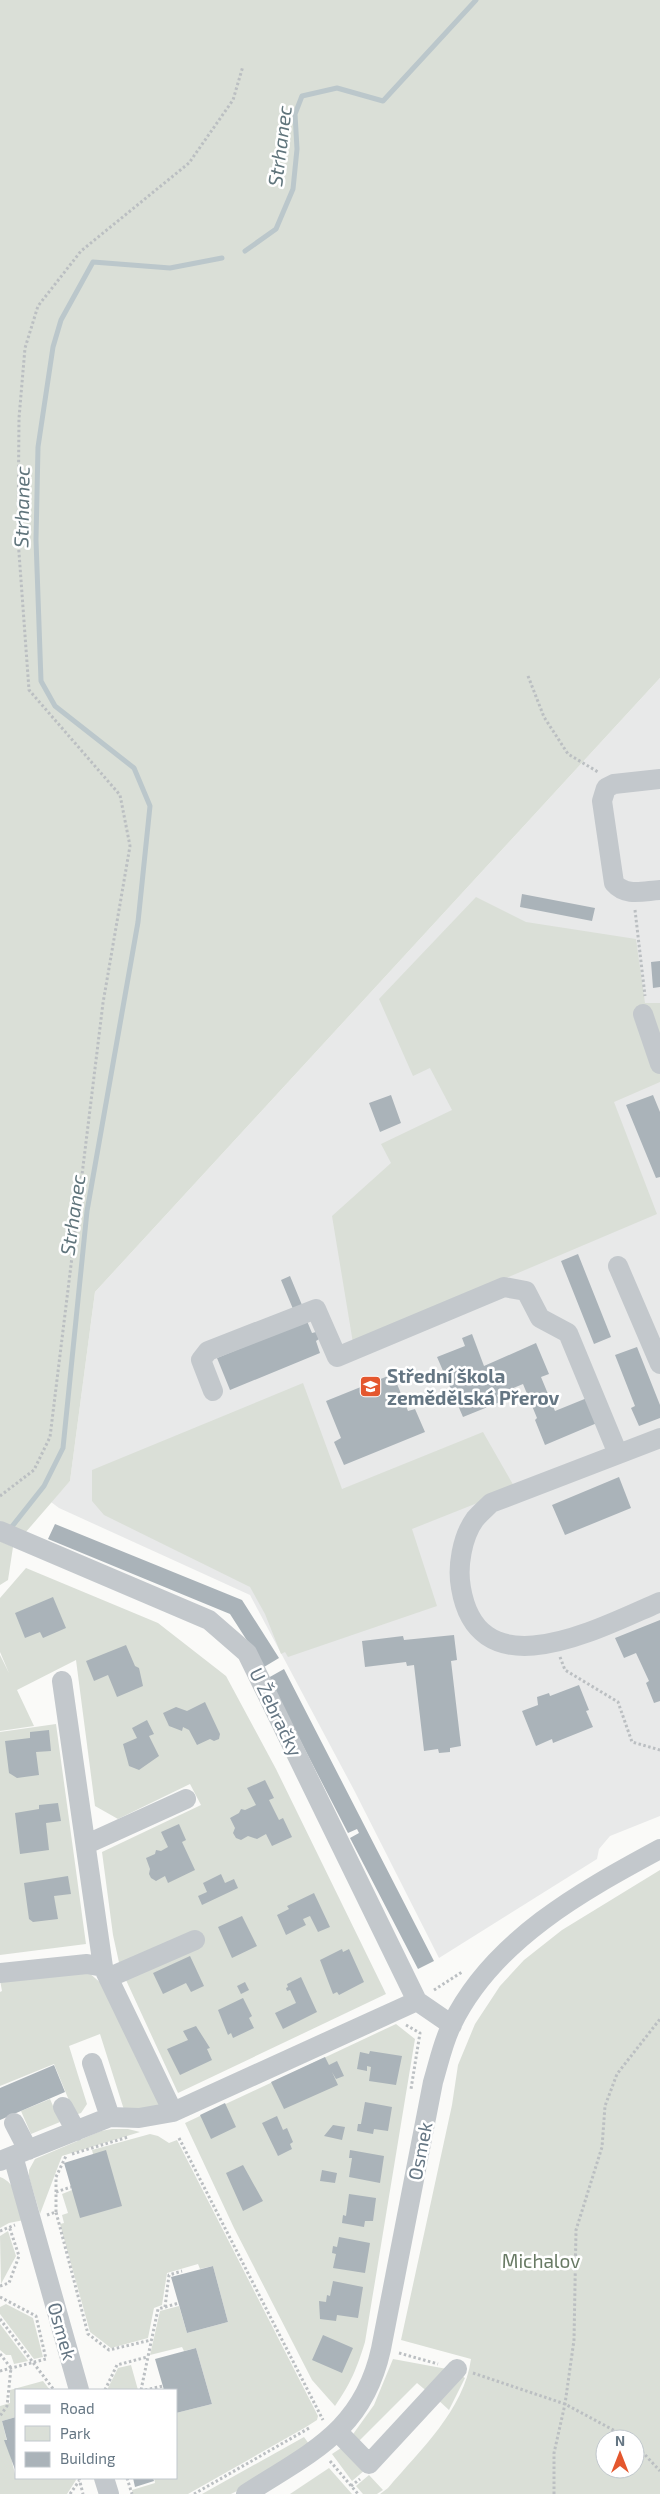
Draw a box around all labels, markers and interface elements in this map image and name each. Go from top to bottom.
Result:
water label: Strhanec [262,104,296,188]
water label: Strhanec [8,466,34,548]
water label: Strhanec [54,1172,90,1257]
place label: Střední škola zemědělská Přerov [387,1364,559,1409]
school or university icon: Střední škola zemědělská Přerov [359,1375,383,1399]
street label: U Žebračky [245,1664,308,1760]
street label: Osmek [403,2120,436,2182]
park label: Michalov [502,2249,580,2272]
street label: Osmek [43,2299,82,2363]
legend [15,2389,178,2479]
text: Road [60,2399,95,2417]
text: Park [60,2424,91,2442]
north arrow [595,2429,645,2479]
text: N [615,2432,625,2449]
text: Building [60,2449,116,2467]

